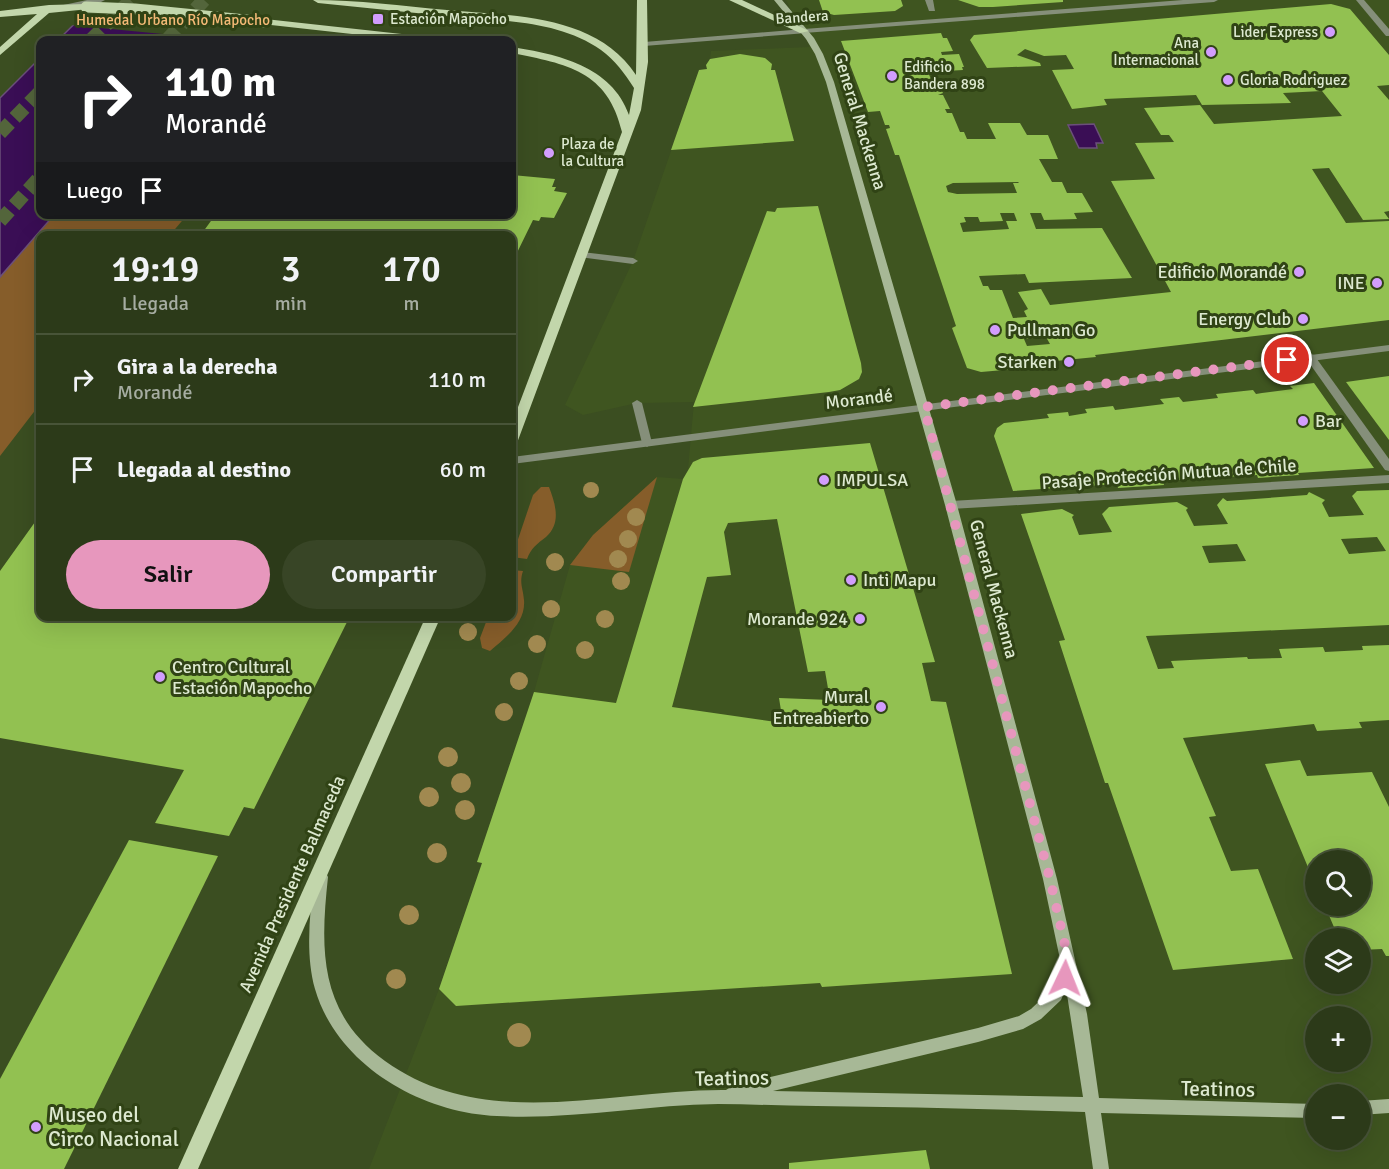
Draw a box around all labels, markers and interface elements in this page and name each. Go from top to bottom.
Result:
street label: Bandera [775,6,829,28]
place label: Estación Mapocho [390,10,507,28]
park label: Humedal Urbano Río Mapocho [76,11,270,29]
marker: Estación Mapocho [371,12,385,26]
place label: Lider Express [1233,23,1318,41]
marker: Lider Express [1323,25,1337,39]
place label: Ana Internacional [1113,34,1199,69]
marker: Ana Internacional [1204,45,1218,59]
street label: General Mackenna [829,50,891,192]
text: 110 m [165,57,276,108]
place label: Edificio Bandera 898 [904,58,985,93]
icon: right [66,60,144,138]
marker: Edificio Bandera 898 [885,69,899,83]
place label: Gloria Rodriguez [1240,71,1347,89]
marker: Gloria Rodriguez [1221,73,1235,87]
text: Morandé [165,108,267,141]
place label: Plaza de la Cultura [561,135,624,170]
marker: Plaza de la Cultura [542,146,556,160]
icon: arrive [135,174,168,207]
text: Luego [66,177,123,204]
text: 19:19 [111,247,199,292]
text: 3 [281,247,301,292]
text: 170 [382,247,441,292]
place label: Edificio Morandé [1158,261,1287,283]
marker: Edificio Morandé [1292,265,1306,279]
place label: INE [1337,272,1365,294]
marker: INE [1370,276,1384,290]
text: Llegada [122,291,189,316]
text: min [275,291,307,316]
text: m [403,291,419,316]
place label: Energy Club [1198,308,1291,330]
marker: Energy Club [1296,312,1310,326]
place label: Pullman Go [1007,319,1095,341]
marker: Pullman Go [988,323,1002,337]
pin [1261,334,1312,385]
icon: arrive [1270,343,1303,376]
place label: Starken [997,351,1057,373]
text: Gira a la derecha [117,353,278,380]
marker: Starken [1062,355,1076,369]
icon: right [66,363,99,396]
text: 110 m [428,366,486,393]
text: Morandé [117,380,192,405]
street label: Morandé [824,384,894,414]
place label: Bar [1315,410,1342,432]
marker: Bar [1296,414,1310,428]
icon: arrive [66,453,99,486]
street label: Pasaje Protección Mutua de Chile [1041,454,1297,494]
text: Llegada al destino [117,456,291,483]
text: 60 m [440,456,486,483]
place label: IMPULSA [836,469,908,491]
marker: IMPULSA [817,473,831,487]
street label: General Mackenna [965,517,1023,661]
button: Salir [66,540,270,609]
button: Compartir [282,540,486,609]
place label: Inti Mapu [863,569,936,591]
marker: Inti Mapu [844,573,858,587]
place label: Morande 924 [747,608,848,630]
marker: Morande 924 [853,612,867,626]
place label: Centro Cultural Estación Mapocho [172,656,312,699]
marker: Centro Cultural Estación Mapocho [153,670,167,684]
place label: Mural Entreabierto [772,686,869,729]
marker: Mural Entreabierto [874,700,888,714]
street label: Avenida Presidente Balmaceda [234,772,350,996]
map controls [1305,850,1371,1150]
button: search [1305,850,1371,916]
button: layers [1305,928,1371,994]
position arrow [1033,946,1097,1010]
button: + [1305,1006,1371,1072]
street label: Teatinos [695,1064,769,1092]
street label: Teatinos [1181,1075,1255,1103]
button: − [1305,1084,1371,1150]
place label: Museo del Circo Nacional [48,1102,179,1152]
marker: Museo del Circo Nacional [29,1120,43,1134]

